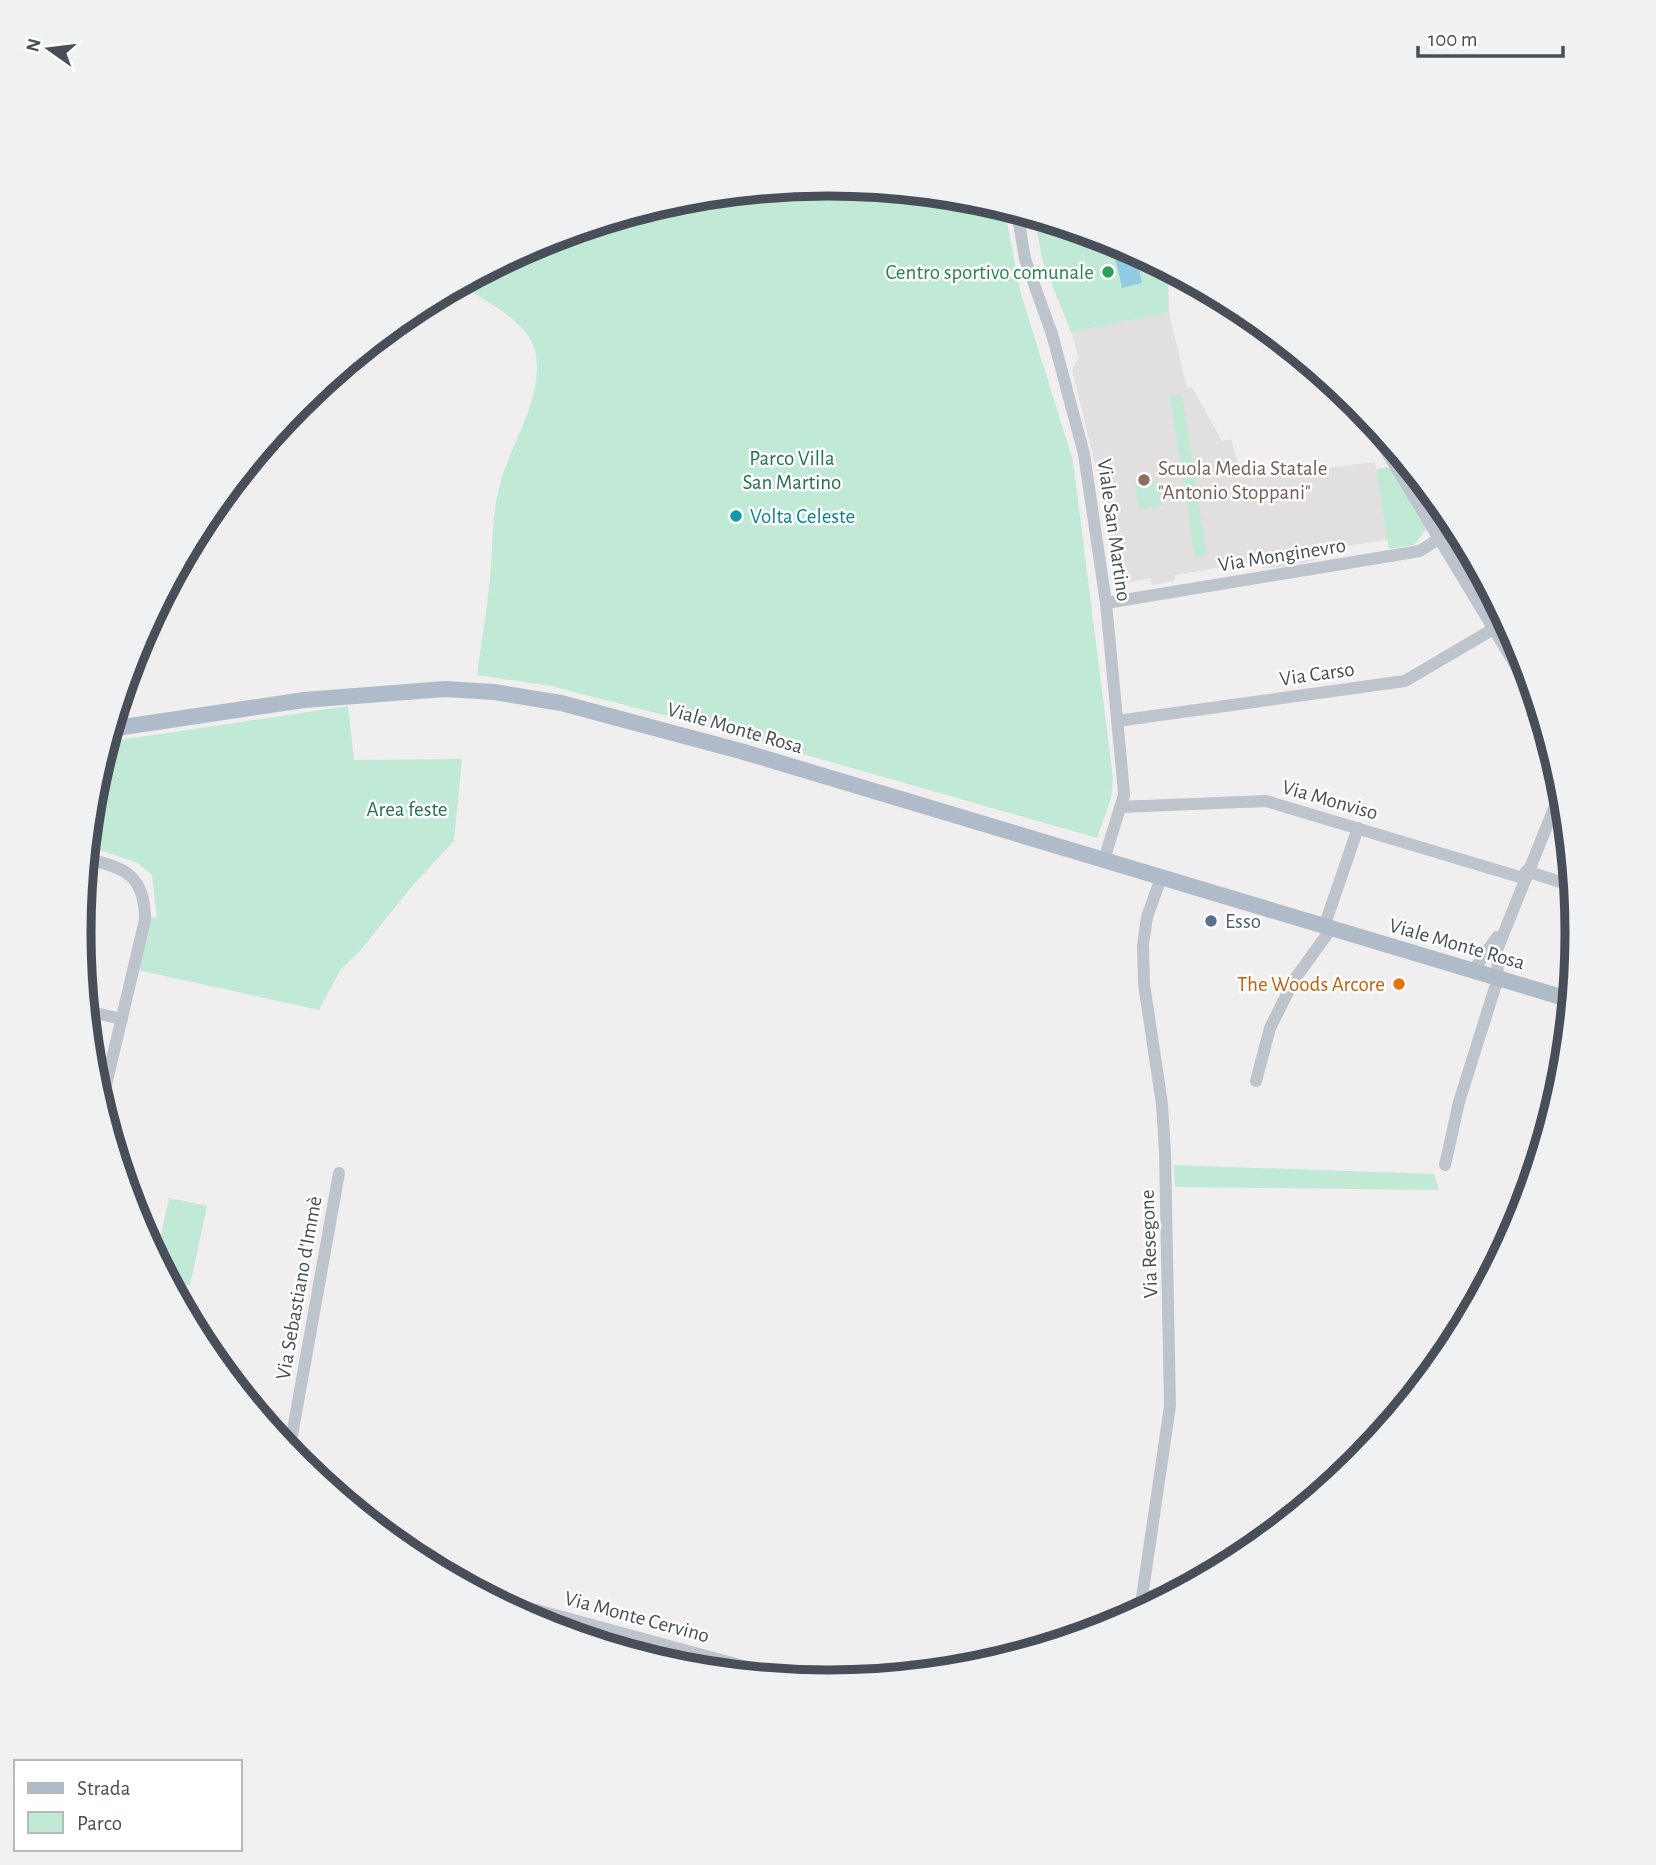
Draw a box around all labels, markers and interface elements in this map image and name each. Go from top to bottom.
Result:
north arrow [14,14,84,84]
scale bar [1418,14,1563,58]
text: 100 m [1428,29,1478,50]
text: N [23,37,45,54]
place label: Centro sportivo comunale [885,262,1094,283]
marker: Centro sportivo comunale [1100,264,1116,280]
park label: Parco Villa San Martino [743,448,841,493]
street label: Viale San Martino [1094,457,1134,603]
place label: Scuola Media Statale "Antonio Stoppani" [1158,458,1327,503]
marker: Scuola Media Statale "Antonio Stoppani" [1136,472,1152,488]
place label: Volta Celeste [750,506,855,527]
marker: Volta Celeste [728,508,744,524]
street label: Via Monginevro [1217,535,1347,575]
street label: Via Carso [1278,658,1356,690]
street label: Viale Monte Rosa [665,699,806,758]
street label: Via Monviso [1280,776,1380,824]
park label: Area feste [366,799,448,820]
place label: Esso [1225,911,1261,932]
marker: Esso [1203,913,1219,929]
street label: Viale Monte Rosa [1387,915,1528,974]
place label: The Woods Arcore [1237,974,1385,995]
marker: The Woods Arcore [1391,976,1407,992]
street label: Via Resegone [1137,1189,1161,1299]
street label: Via Sebastiano d'Immè [272,1194,326,1382]
street label: Via Monte Cervino [562,1588,712,1646]
legend [14,1760,242,1851]
text: Strada [77,1778,131,1799]
text: Parco [77,1813,122,1834]

